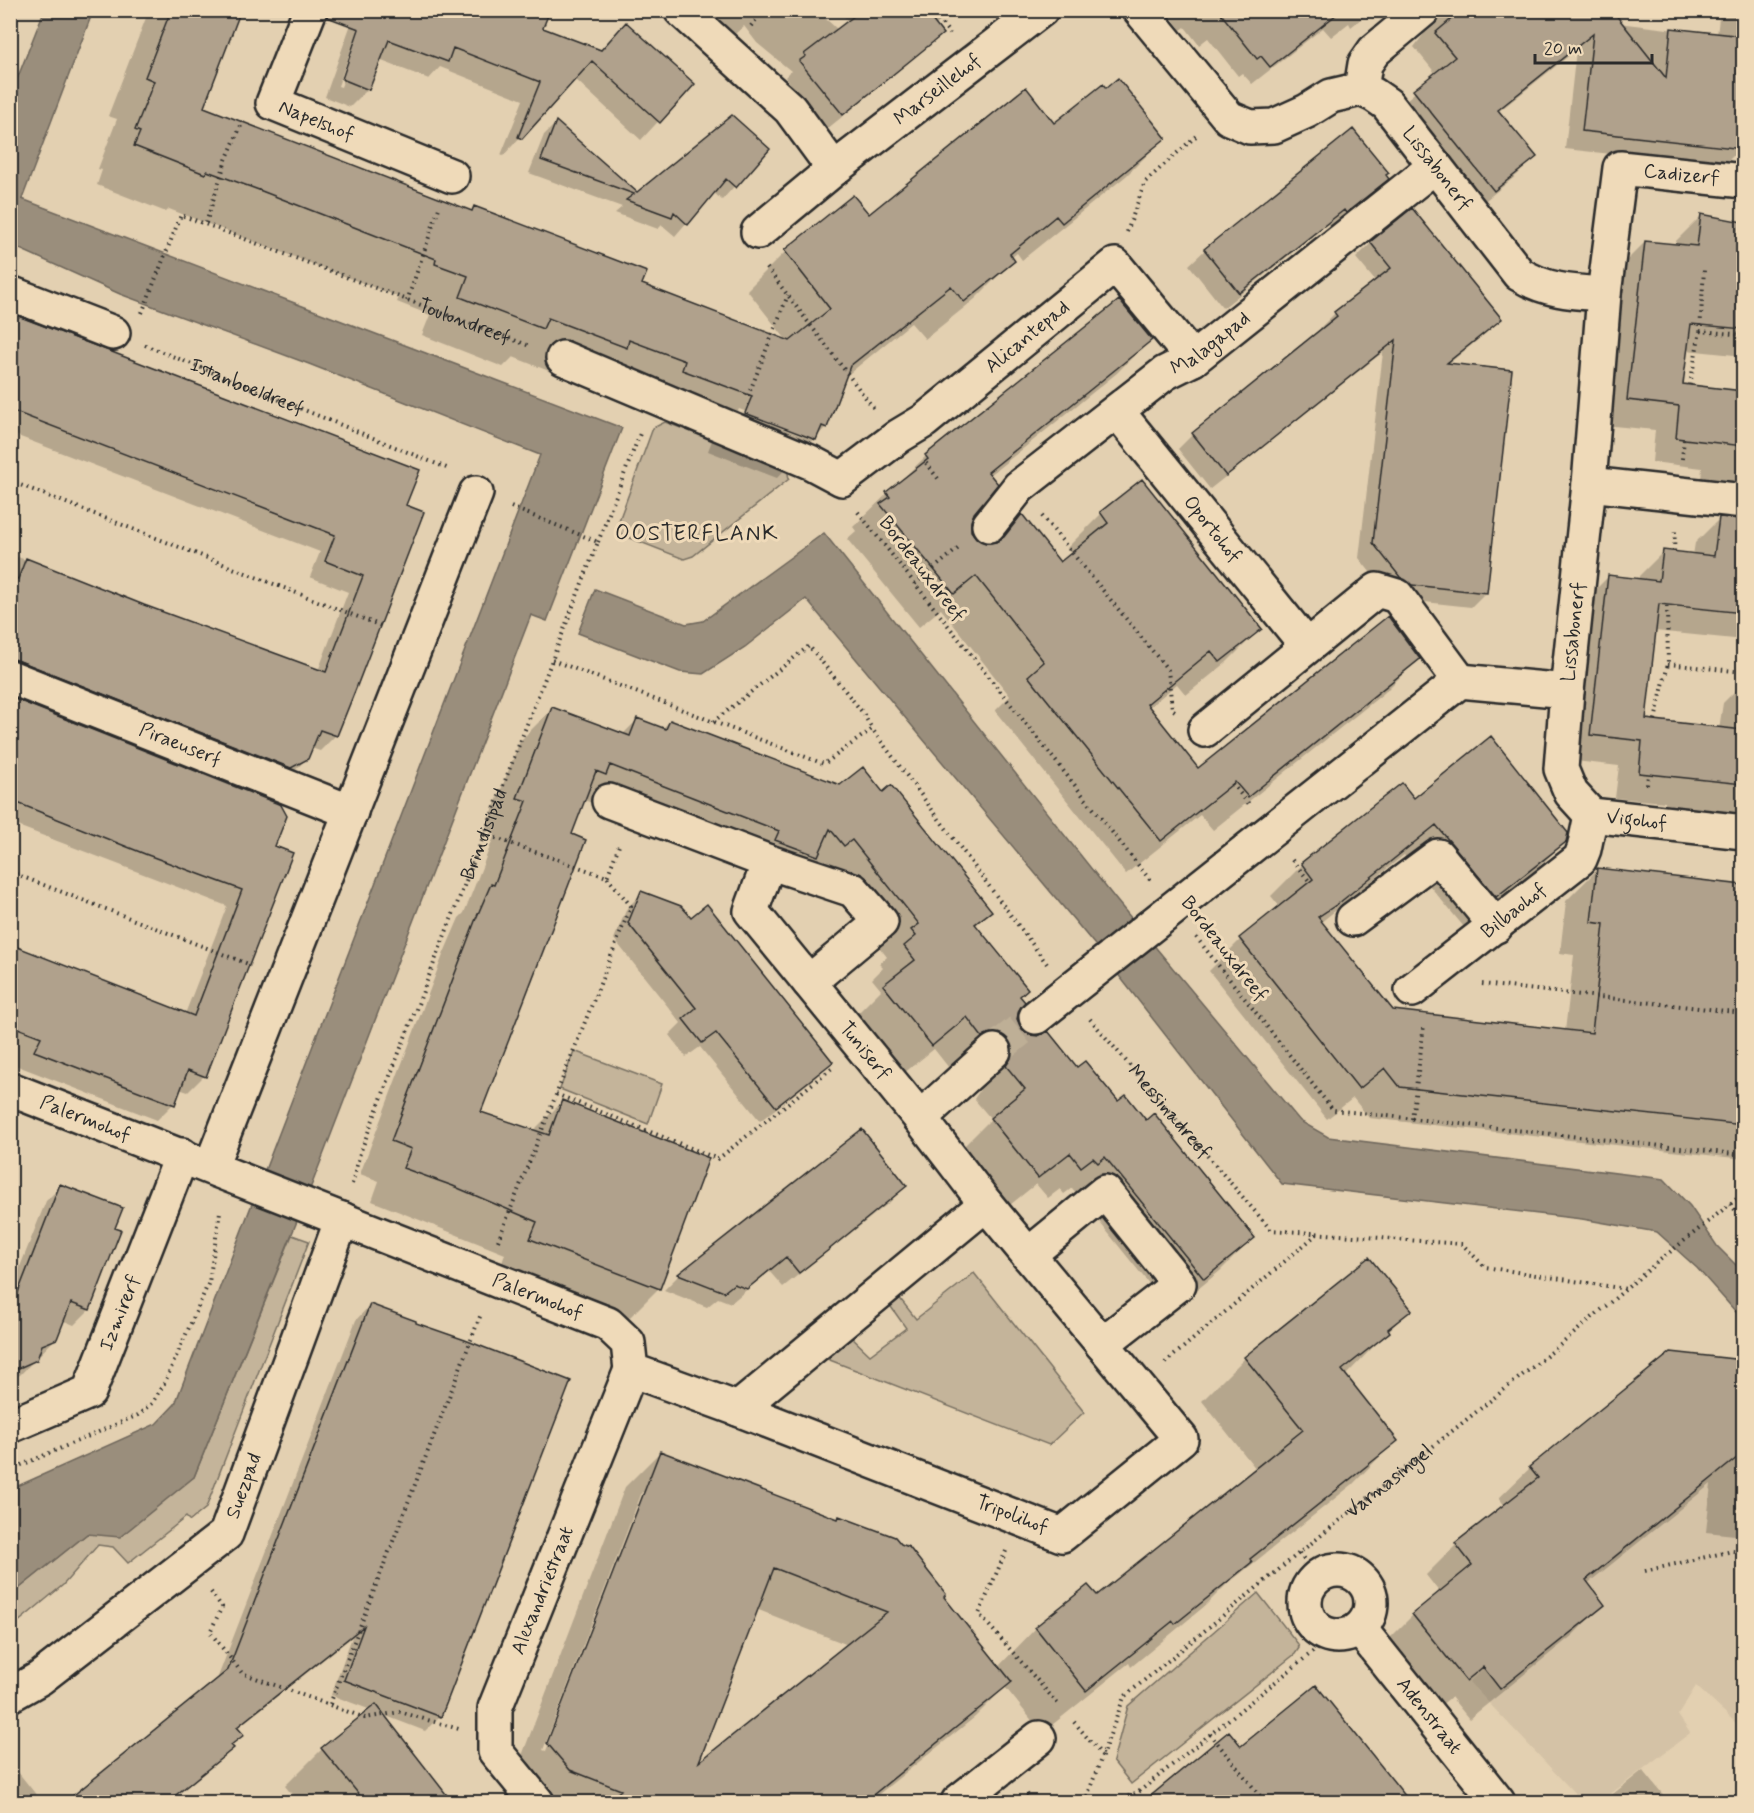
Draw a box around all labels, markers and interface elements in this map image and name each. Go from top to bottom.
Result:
scale bar [1535,27,1652,65]
text: 20 m [1544,37,1582,61]
street label: Marseillehof [888,47,987,132]
street label: Napelshof [275,93,358,148]
street label: Lissabonerf [1396,121,1479,216]
street label: Cadizerf [1642,157,1721,192]
street label: Toulondreef [414,292,514,351]
street label: Alicantepad [979,294,1075,379]
street label: Malagapad [1166,305,1256,382]
street label: Istanboeldreef [186,351,308,422]
street label: Oportohof [1177,490,1248,569]
street label: Bordeauxdreef [872,510,972,628]
district label: OOSTERFLANK [615,520,779,548]
street label: Lissabonerf [1555,581,1592,683]
street label: Piraeuserf [135,716,225,773]
street label: Brindisipad [454,785,514,884]
street label: Vigohof [1605,803,1669,837]
street label: Bilbaohof [1475,876,1552,945]
street label: Bordeauxdreef [1174,890,1274,1008]
street label: Tuniserf [833,1016,897,1086]
street label: Messinadreef [1121,1059,1218,1165]
street label: Palermohof [36,1089,135,1149]
street label: Palermohof [488,1266,587,1326]
street label: Izmirerf [93,1271,147,1355]
street label: Varnasingel [1340,1438,1439,1524]
street label: Suezpad [219,1449,268,1523]
street label: Tripolihof [972,1489,1052,1541]
street label: Alexandriëstraat [504,1522,580,1658]
street label: Adenstraat [1390,1672,1468,1760]

